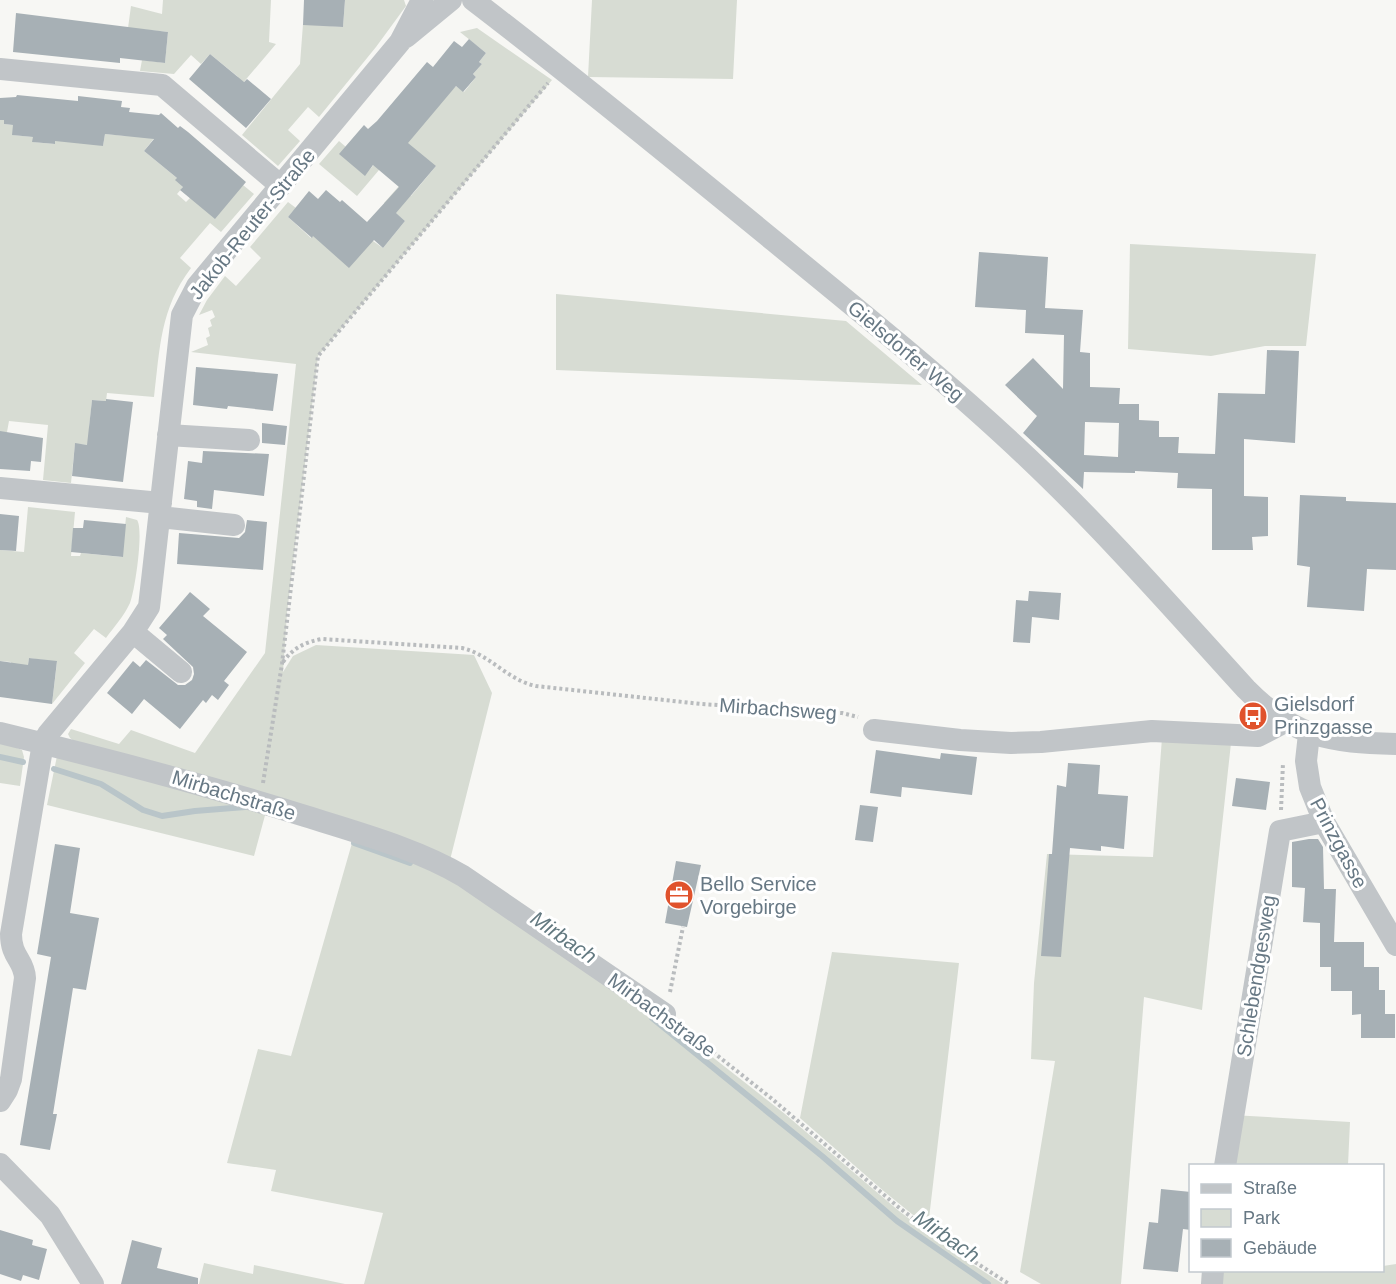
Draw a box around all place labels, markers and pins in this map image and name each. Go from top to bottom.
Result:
place label: Gielsdorf Prinzgasse [1274,693,1373,738]
bus stop icon: Gielsdorf Prinzgasse [1237,700,1269,732]
place label: Bello Service Vorgebirge [700,873,817,918]
office icon: Bello Service Vorgebirge [663,879,695,911]

